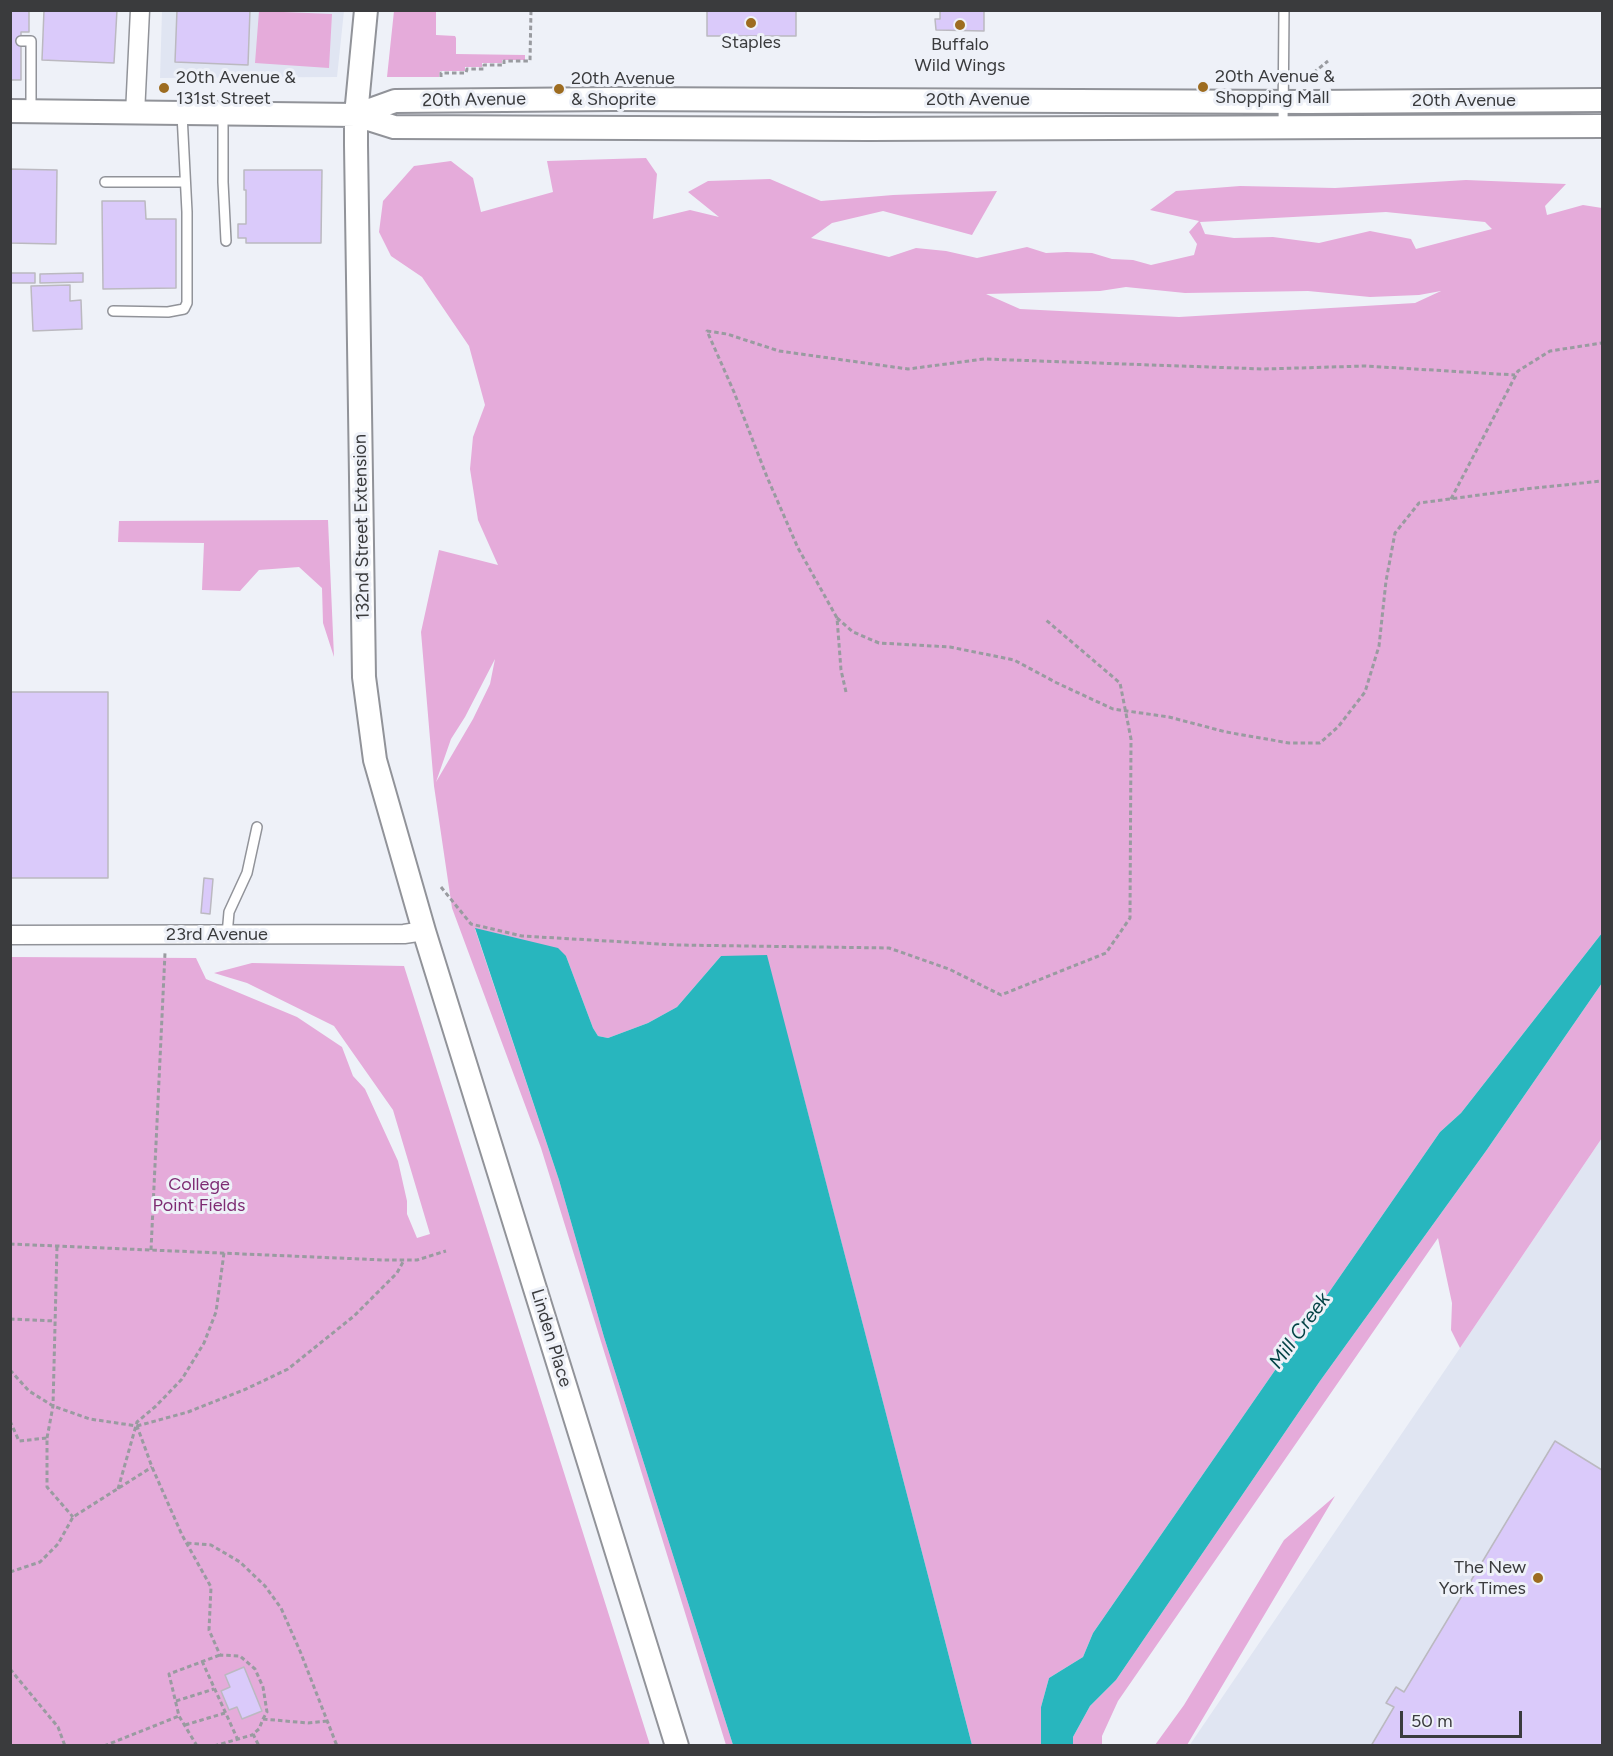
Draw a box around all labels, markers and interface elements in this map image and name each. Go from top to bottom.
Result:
marker: Staples [744,16,758,30]
marker: Buffalo Wild Wings [953,18,967,32]
place label: Staples [721,32,781,54]
place label: Buffalo Wild Wings [915,34,1005,76]
place label: 20th Avenue & Shopping Mall [1215,66,1335,109]
place label: 20th Avenue & 131st Street [176,67,296,110]
place label: 20th Avenue & Shoprite [571,68,675,110]
marker: 20th Avenue & Shopping Mall [1196,80,1210,94]
marker: 20th Avenue & 131st Street [157,81,171,95]
marker: 20th Avenue & Shoprite [552,82,566,96]
street label: 20th Avenue [422,88,526,112]
street label: 20th Avenue [926,89,1030,111]
street label: 20th Avenue [1412,90,1516,112]
street label: 132nd Street Extension [350,434,374,620]
street label: 23rd Avenue [166,924,268,946]
park label: College Point Fields [153,1174,245,1216]
street label: Linden Place [526,1286,576,1390]
water label: Mill Creek [1264,1288,1336,1374]
place label: The New York Times [1439,1557,1526,1600]
marker: The New York Times [1531,1571,1545,1585]
scale bar [1403,1699,1524,1737]
text: 50 m [1411,1710,1453,1732]

